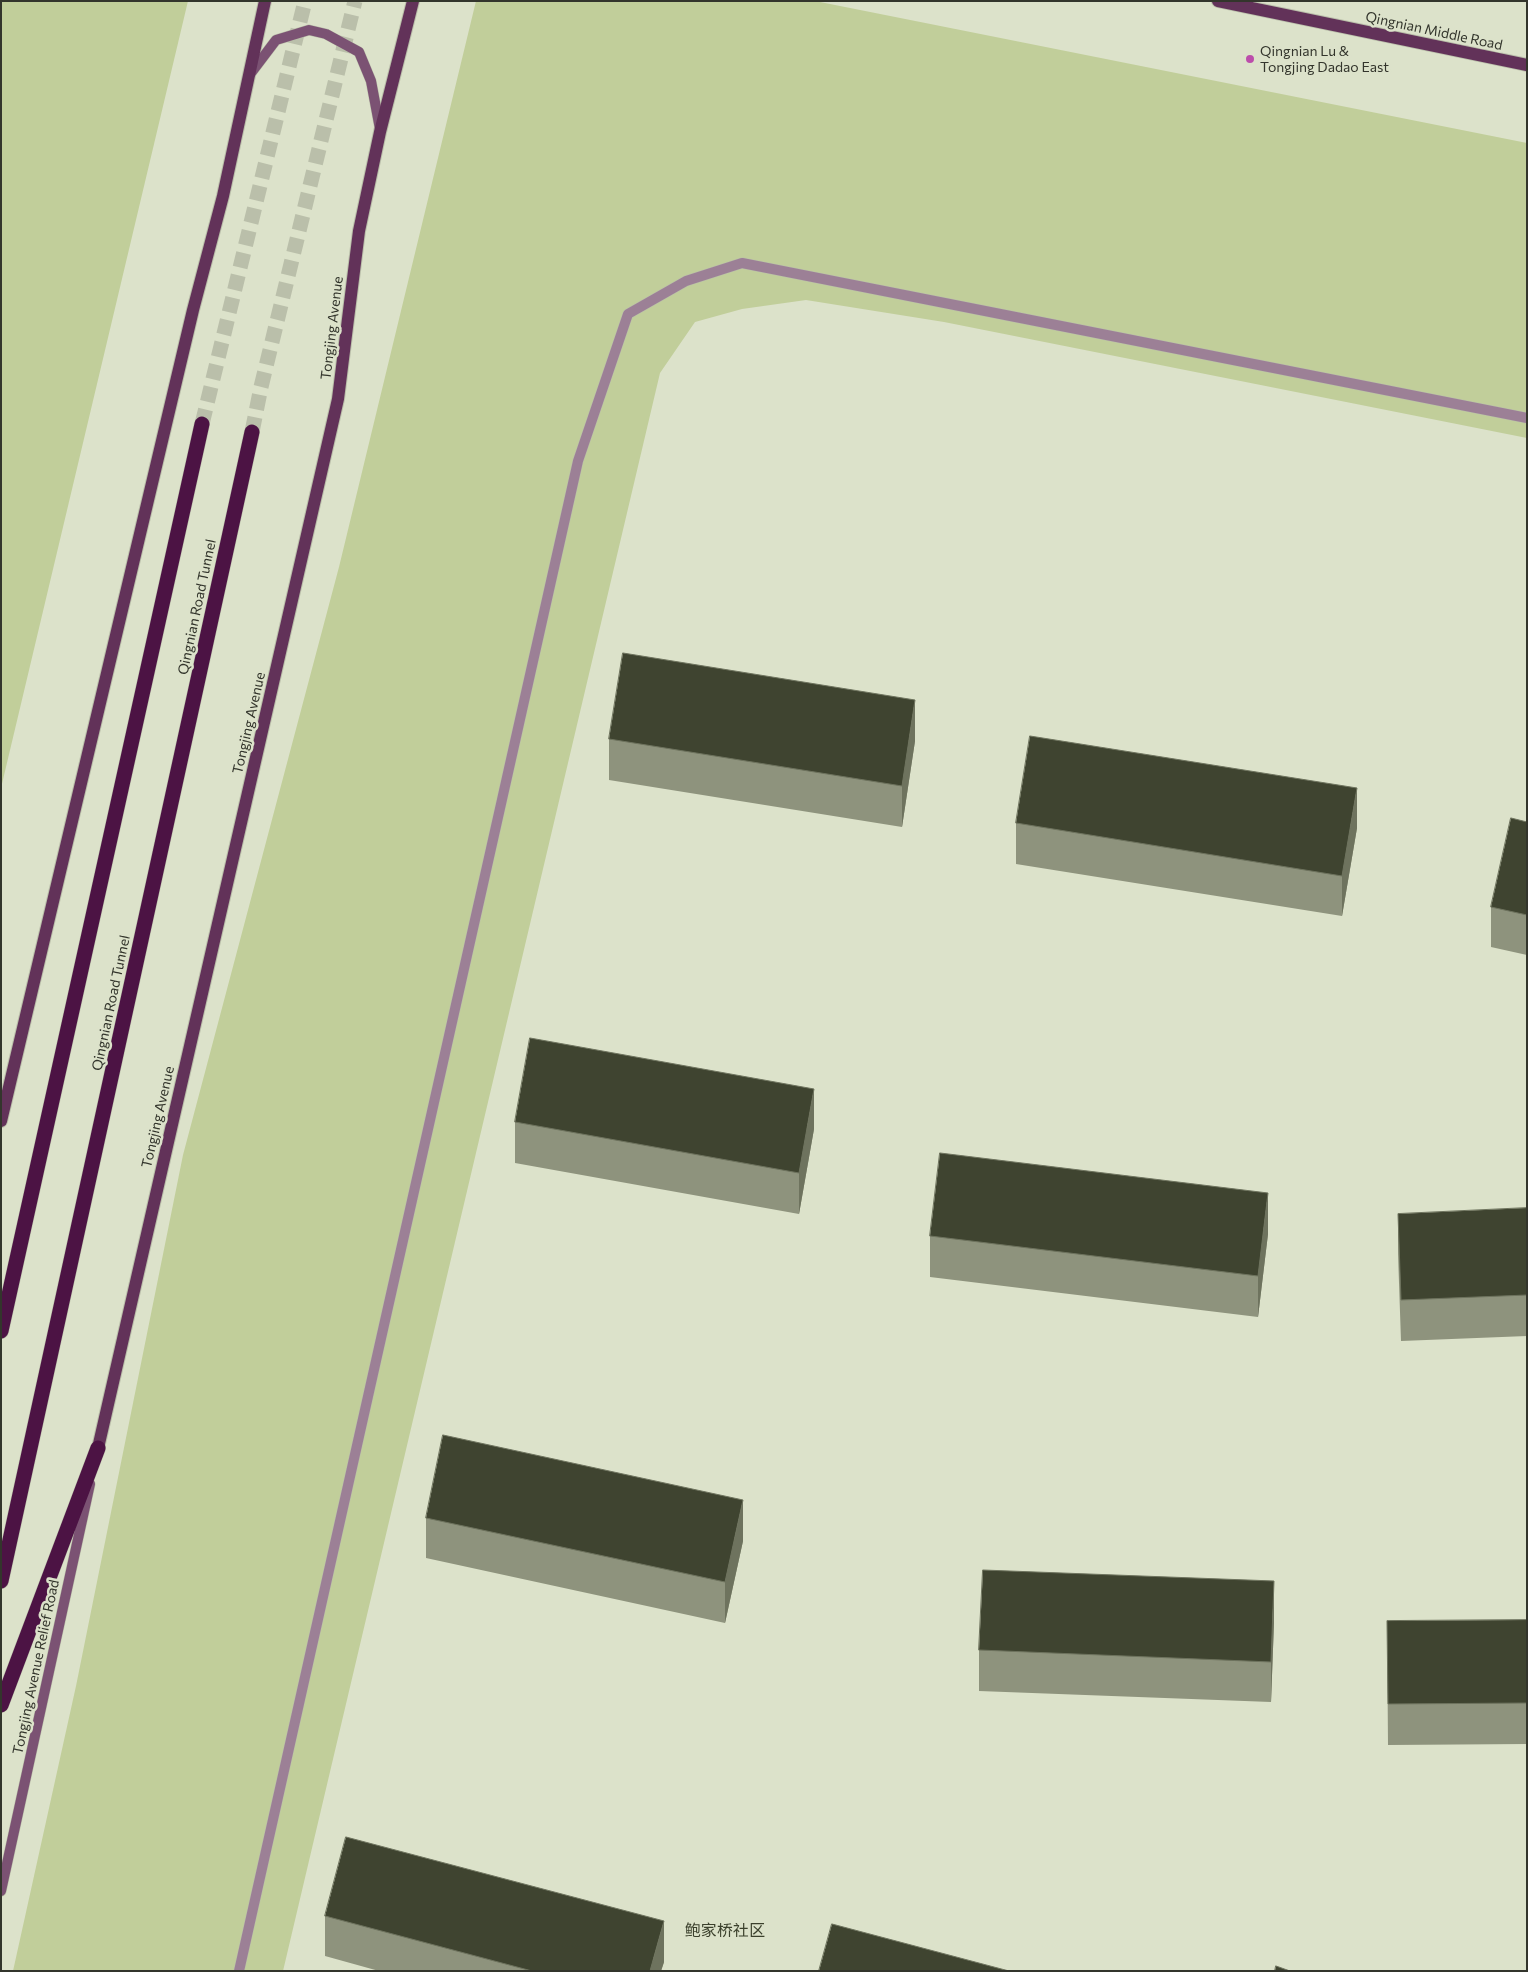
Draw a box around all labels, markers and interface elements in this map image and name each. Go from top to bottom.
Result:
street label: Qingnian Middle Road [1364,8,1504,54]
place label: Qingnian Lu & Tongjing Dadao East [1260,43,1389,75]
marker: Qingnian Lu & Tongjing Dadao East [1244,53,1256,65]
street label: Tongjing Avenue [317,275,347,381]
street label: Qingnian Road Tunnel [174,538,220,676]
street label: Tongjing Avenue [229,670,269,776]
street label: Qingnian Road Tunnel [88,934,134,1072]
street label: Tongjing Avenue [138,1064,178,1170]
street label: Tongjing Avenue Relief Road [9,1578,63,1756]
district label: 鲍家桥社区 [685,1921,765,1941]

